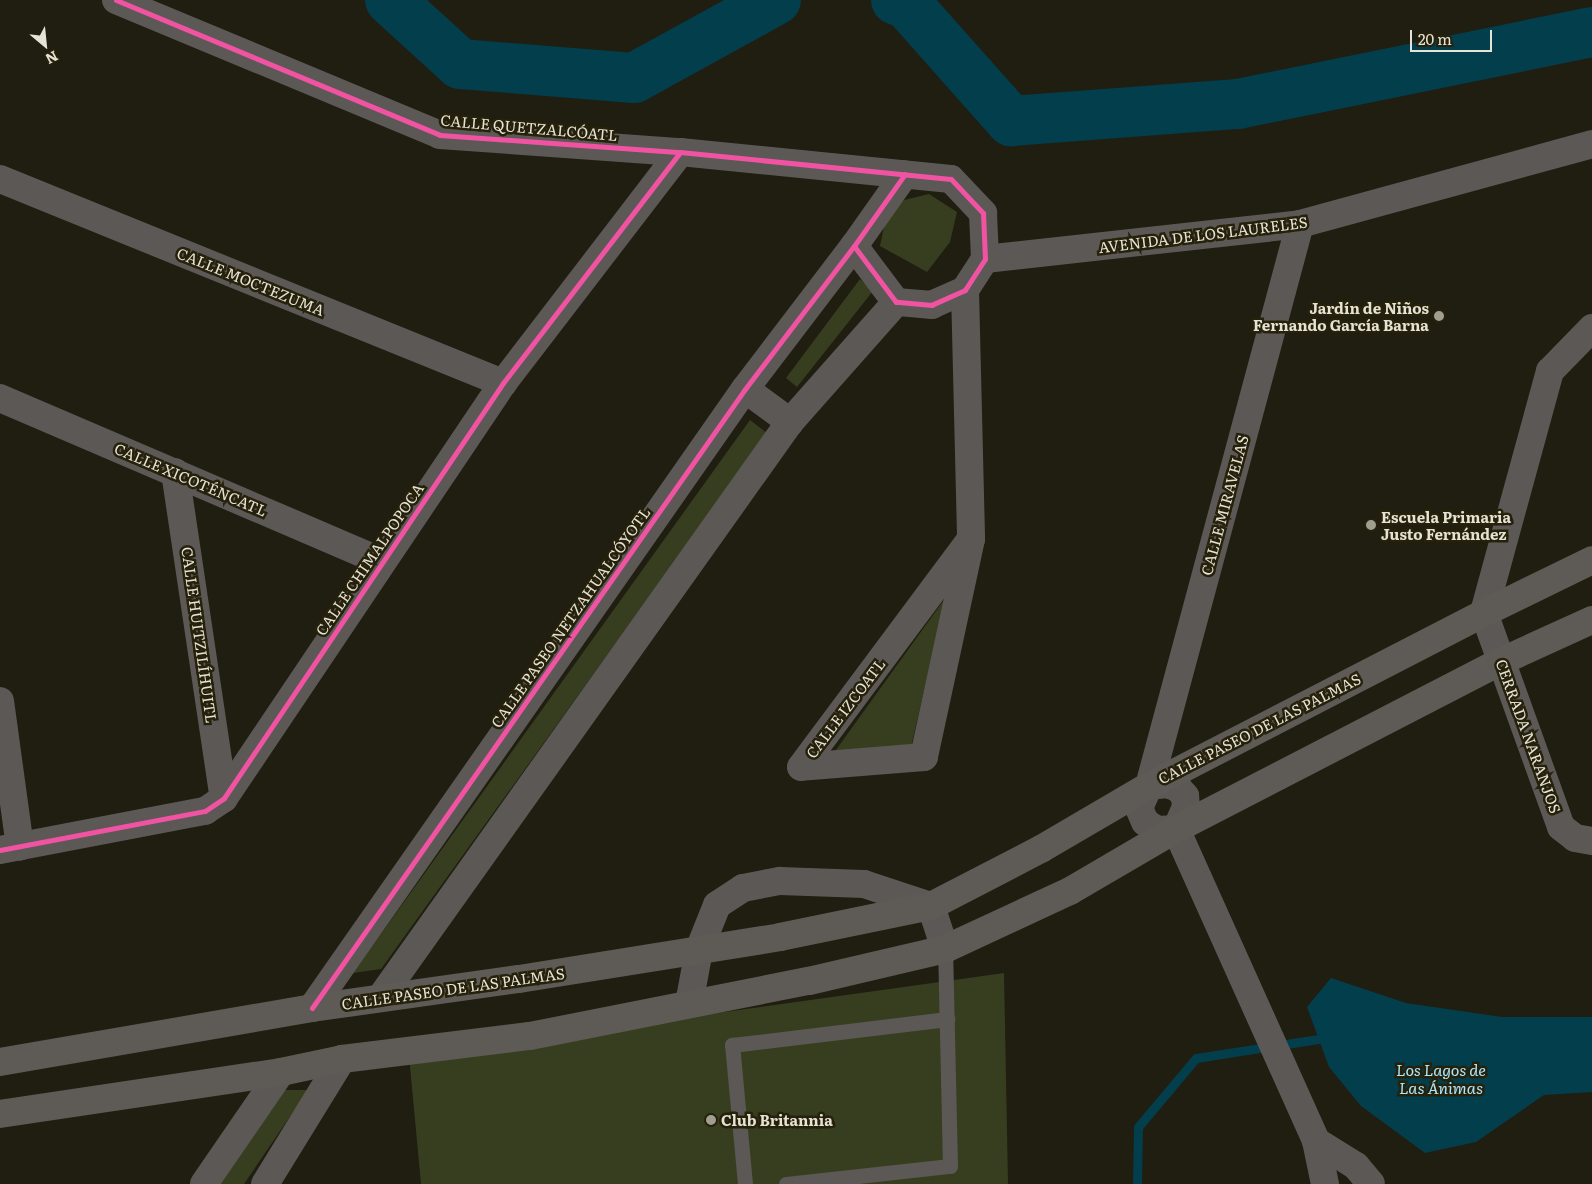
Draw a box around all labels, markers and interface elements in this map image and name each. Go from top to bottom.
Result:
north arrow [20,20,70,70]
scale bar [1412,20,1494,52]
text: 20 m [1418,27,1452,50]
text: N [42,47,62,70]
street label: CALLE QUETZALCÓATL [440,110,618,144]
street label: AVENIDA DE LOS LAURELES [1097,212,1309,256]
street label: CALLE MOCTEZUMA [175,243,327,319]
place label: Jardín de Niños Fernando García Barna [1253,298,1429,333]
marker: Jardín de Niños Fernando García Barna [1433,310,1445,322]
street label: CALLE MIRAVELAS [1197,433,1251,577]
street label: CALLE XICOTÉNCATL [112,439,270,519]
street label: CALLE CHIMALPOPOCA [311,479,427,639]
street label: CALLE PASEO NETZAHUALCÓYOTL [487,503,653,731]
place label: Escuela Primaria Justo Fernández [1381,507,1511,542]
marker: Escuela Primaria Justo Fernández [1365,519,1377,531]
street label: CALLE HUITZILÍHUITL [179,546,221,724]
street label: CALLE IZCOATL [802,655,888,761]
street label: CERRADA NARANJOS [1493,656,1565,816]
street label: CALLE PASEO DE LAS PALMAS [1155,669,1363,787]
street label: CALLE PASEO DE LAS PALMAS [340,963,566,1013]
water label: Los Lagos de Las Ánimas [1396,1059,1486,1097]
place label: Club Britannia [721,1111,833,1129]
marker: Club Britannia [705,1114,717,1126]

